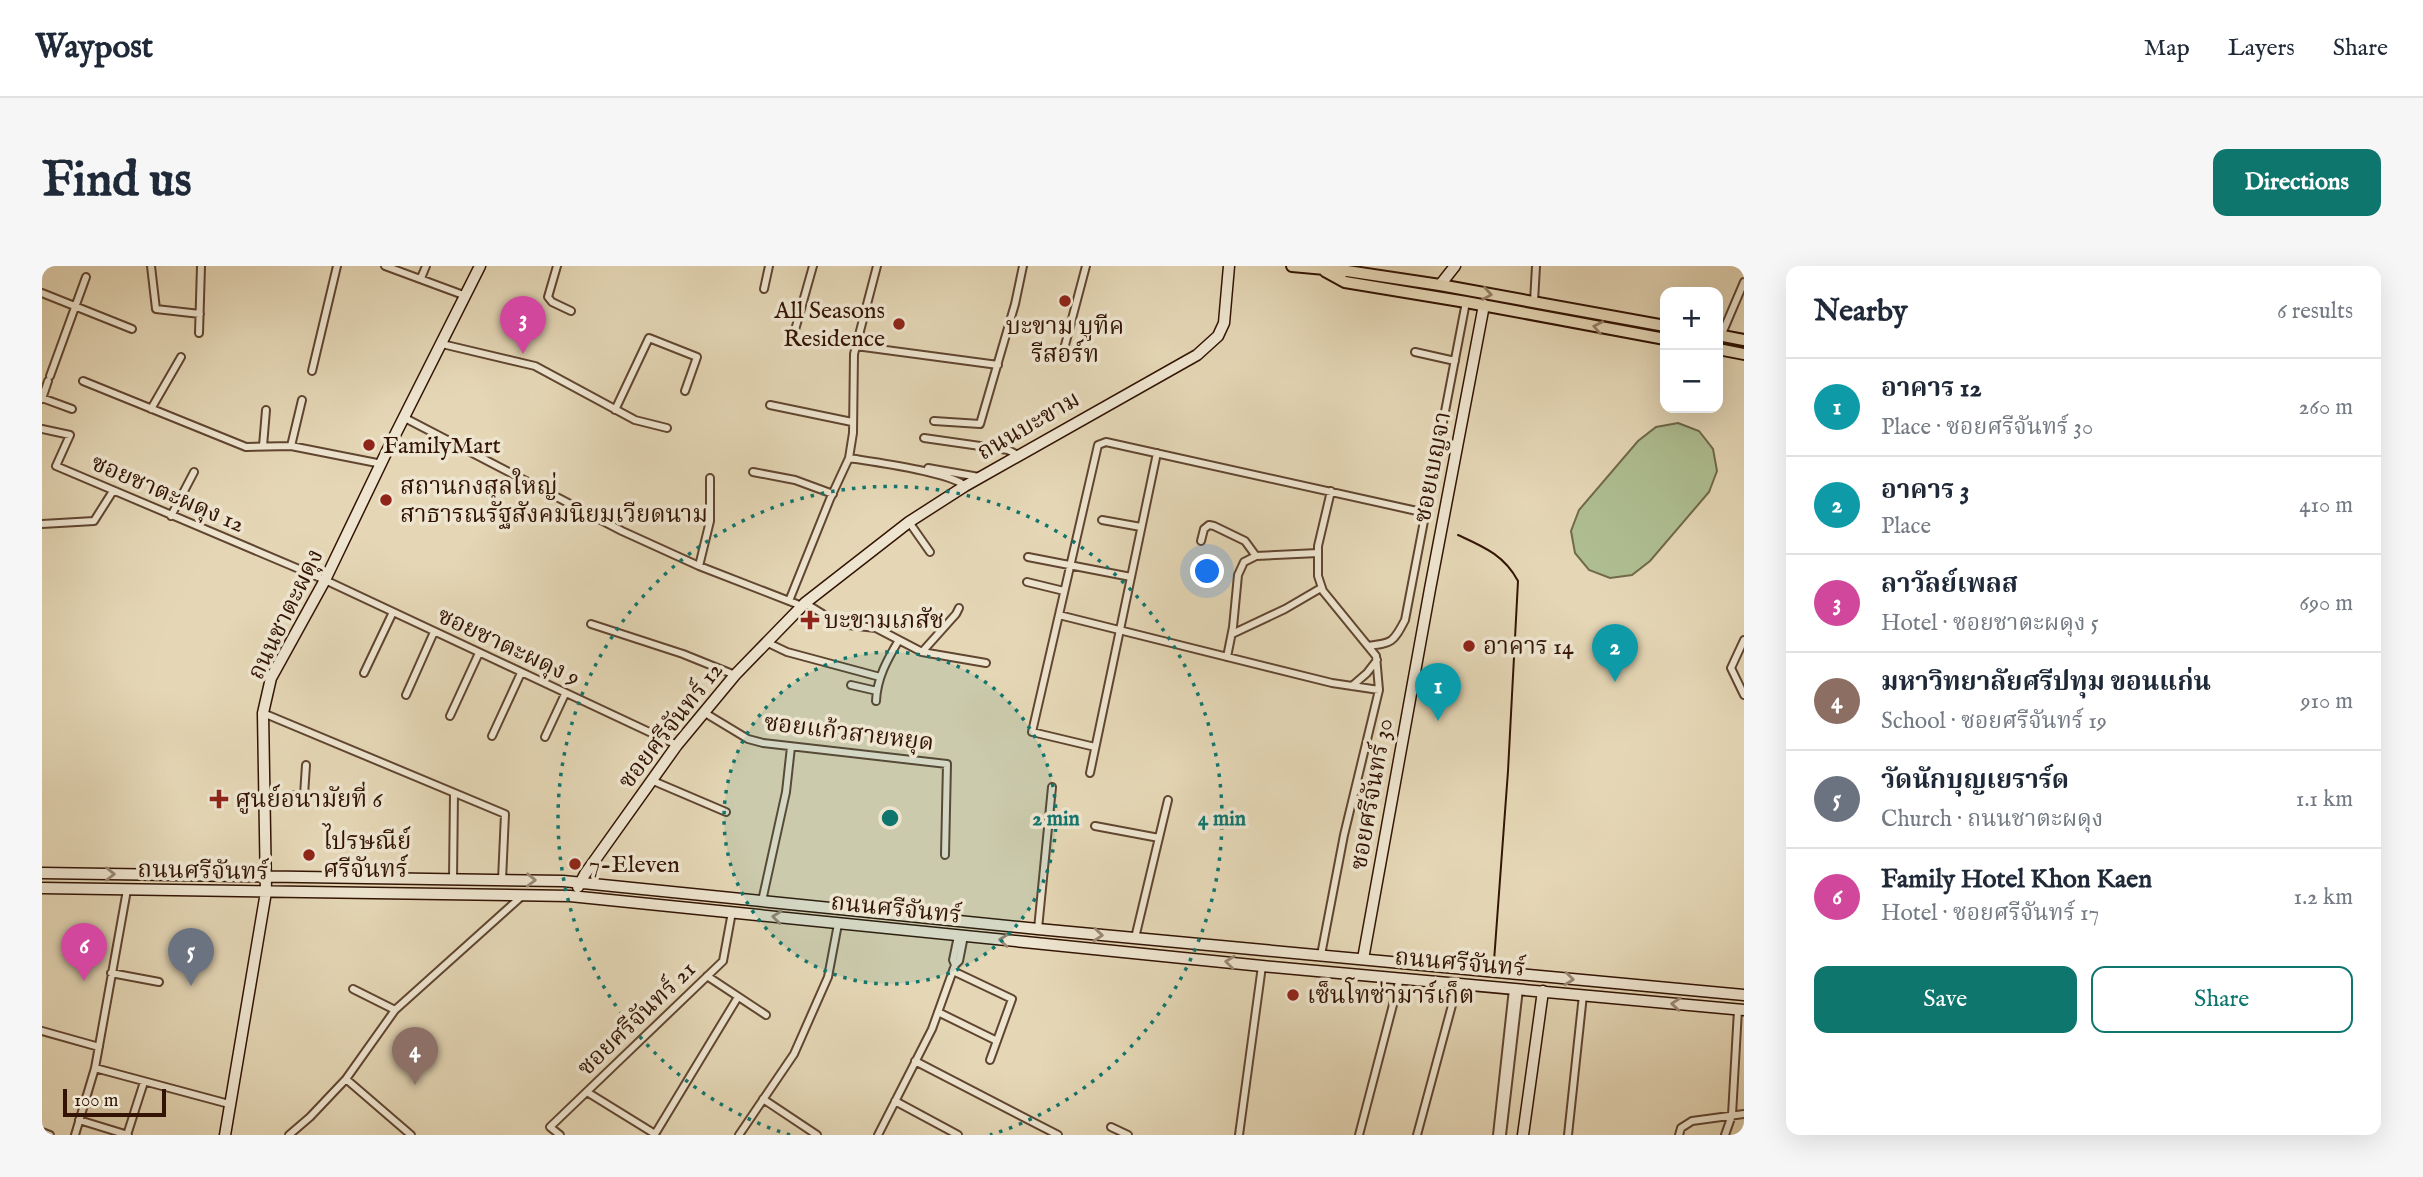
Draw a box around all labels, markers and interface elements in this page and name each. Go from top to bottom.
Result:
text: Waypost [35,27,153,69]
text: Map [2144,33,2190,64]
text: Layers [2228,33,2295,64]
text: Share [2333,33,2388,64]
button: Directions [2213,149,2381,216]
text: Find us [42,151,192,213]
one-way arrow [1480,285,1492,300]
map controls [1660,287,1723,413]
button: + [1660,287,1723,350]
marker: บะขาม บูทีค รีสอร์ท [1057,293,1073,309]
text: Nearby [1814,293,1907,331]
pin: 3 [500,296,546,354]
place label: All Seasons Residence [773,296,885,355]
text: 6 results [2277,297,2353,326]
place label: บะขาม บูทีค รีสอร์ท [1006,312,1124,371]
marker: All Seasons Residence [891,316,907,332]
one-way arrow [1592,320,1604,335]
button: − [1660,350,1723,413]
text: อาคาร 12 [1881,372,1982,405]
street label: ถนนบะขาม [972,384,1086,468]
text: 1 [1833,393,1841,422]
text: 260 m [2298,393,2353,422]
street label: ซอยเบญจา [1408,409,1459,526]
text: Place · ซอยศรีจันทร์ 30 [1881,413,2093,442]
place label: FamilyMart [383,431,501,462]
marker: FamilyMart [361,437,377,453]
street label: ซอยชาตะผดุง 12 [86,448,249,541]
place label: สถานกงสุลใหญ่ สาธารณรัฐสังคมนิยมเวียดนาม [400,468,708,531]
text: อาคาร 3 [1881,474,1970,507]
text: 2 [1832,491,1842,520]
text: 410 m [2299,491,2353,520]
marker: สถานกงสุลใหญ่ สาธารณรัฐสังคมนิยมเวียดนาม [378,492,394,508]
text: Place [1881,512,1931,541]
street label: ถนนชาตะผดุง [241,544,331,685]
your location [1190,554,1224,588]
text: ลาวัลย์เพลส [1881,568,2018,601]
text: 3 [1833,589,1841,618]
text: 690 m [2299,589,2353,618]
street label: ซอยชาตะผดุง 9 [432,601,585,694]
place label: บะขามเภสัช [824,606,944,637]
text: Hotel · ซอยชาตะผดุง 5 [1881,609,2099,638]
marker: บะขามเภสัช [802,612,818,628]
pin: 2 [1592,624,1638,682]
place label: อาคาร 14 [1483,632,1574,663]
marker: อาคาร 14 [1461,638,1477,654]
street label: ซอยศรีจันทร์ 12 [610,655,730,796]
pin: 1 [1415,663,1461,721]
text: มหาวิทยาลัยศรีปทุม ขอนแก่น [1881,666,2211,699]
text: 4 [1831,687,1843,716]
text: 910 m [2300,687,2353,716]
text: School · ซอยศรีจันทร์ 19 [1881,707,2107,736]
street label: ซอยแก้วสายหยุด [762,708,936,759]
street label: ซอยศรีจันทร์ 30 [1342,716,1401,873]
text: วัดนักบุญเยราร์ด [1881,764,2069,797]
place label: ศูนย์อนามัยที่ 6 [235,781,383,816]
text: 5 [1833,785,1841,814]
text: 1.1 km [2296,785,2353,814]
marker: ศูนย์อนามัยที่ 6 [209,789,229,809]
text: Church · ถนนชาตะผดุง [1881,805,2103,834]
centre of rings [878,806,902,830]
text: 2 min [1032,806,1080,833]
text: 4 min [1198,806,1246,833]
place label: ไปรษณีย์ ศรีจันทร์ [322,823,411,886]
marker: ไปรษณีย์ ศรีจันทร์ [301,847,317,863]
place label: 7-Eleven [589,850,680,881]
street label: ถนนศรีจันทร์ [137,853,269,888]
marker: 7-Eleven [567,856,583,872]
text: Family Hotel Khon Kaen [1881,863,2152,896]
one-way arrow [105,866,116,882]
one-way arrow [525,873,536,888]
text: 6 [1832,883,1842,912]
text: 1.2 km [2294,883,2353,912]
street label: ถนนศรีจันทร์ [829,885,963,932]
text: Hotel · ซอยศรีจันทร์ 17 [1881,899,2099,928]
one-way arrow [771,910,783,925]
pin: 6 [61,923,107,981]
one-way arrow [1093,927,1104,942]
pin: 5 [168,928,214,986]
one-way arrow [998,933,1009,948]
street label: ถนนศรีจันทร์ [1393,940,1527,985]
street label: ซอยศรีจันทร์ 21 [570,953,703,1083]
one-way arrow [1224,955,1236,970]
button: Save [1814,966,2077,1033]
button: Share [2091,966,2353,1033]
one-way arrow [1564,971,1575,986]
place label: เซ็นโทซ่ามาร์เก็ต [1307,977,1474,1012]
marker: เซ็นโทซ่ามาร์เก็ต [1285,987,1301,1003]
one-way arrow [1670,997,1681,1012]
pin: 4 [392,1027,438,1085]
scale bar [63,1086,166,1118]
text: 100 m [74,1089,118,1113]

